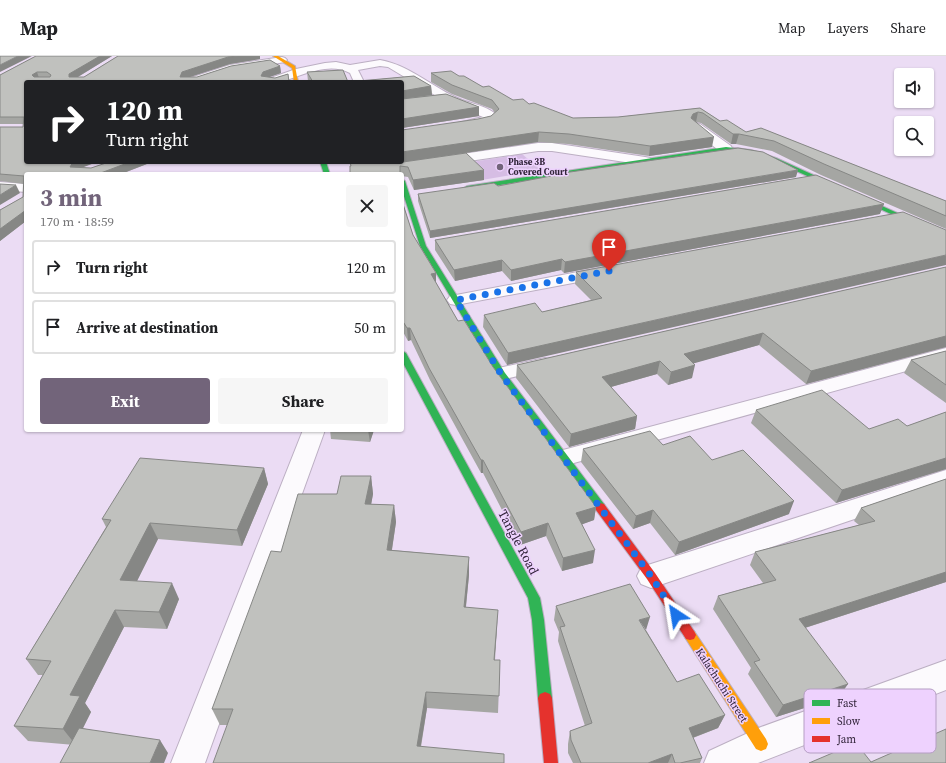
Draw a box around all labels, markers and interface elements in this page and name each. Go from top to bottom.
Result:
text: Map [20,15,58,41]
text: Map [778,18,805,38]
text: Layers [827,18,869,38]
text: Share [891,18,926,38]
map controls [894,68,934,156]
button: sound [894,68,934,108]
text: 120 m [106,91,183,129]
icon: right [40,96,92,148]
button: search [894,116,934,156]
text: Turn right [106,127,188,152]
place label: Phase 3B Covered Court [508,156,568,178]
marker: Phase 3B Covered Court [495,162,505,172]
text: 3 min [40,181,102,214]
button: close [346,185,388,227]
text: 170 m · 18:59 [40,213,114,230]
pin [592,230,626,271]
icon: arrive [598,236,620,258]
icon: right [42,256,64,278]
text: Turn right [76,257,148,278]
text: 120 m [346,257,386,278]
icon: arrive [42,316,64,338]
text: Arrive at destination [76,317,218,338]
text: 50 m [354,317,386,338]
button: Exit [40,378,210,424]
button: Share [218,378,388,424]
street label: Tangle Road [494,507,543,578]
position arrow [655,594,697,636]
street label: Kalachuchi Street [692,645,751,726]
legend [804,689,936,753]
text: Fast [837,696,857,711]
text: Slow [837,714,861,729]
text: Jam [836,732,856,747]

